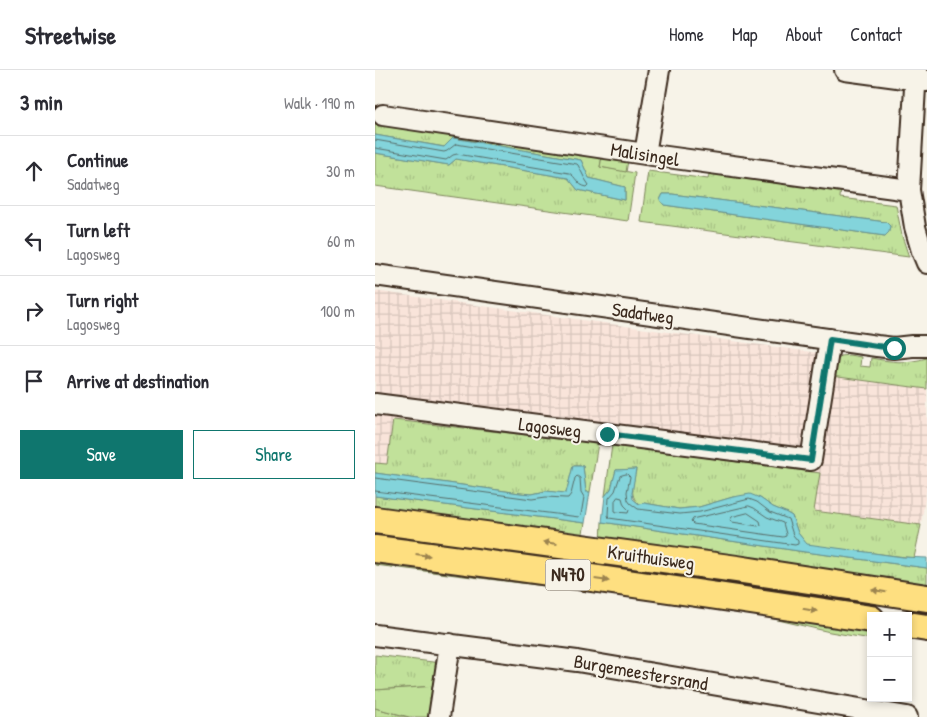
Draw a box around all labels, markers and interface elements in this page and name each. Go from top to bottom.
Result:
text: Streetwise [25,19,116,51]
text: Home [669,22,704,47]
text: Map [732,22,757,47]
text: About [785,22,822,47]
text: Contact [850,22,902,47]
text: 3 min [20,88,63,117]
text: Walk · 190 m [284,92,355,114]
street label: Malisingel [609,136,682,172]
text: Continue [67,147,128,173]
icon: ahead [20,157,48,185]
text: 30 m [326,160,355,182]
text: Sadatweg [67,173,120,195]
text: Turn left [67,217,130,243]
icon: left [20,227,48,255]
text: 60 m [327,230,355,252]
text: Lagosweg [67,243,120,265]
text: Turn right [67,287,138,313]
street label: Sadatweg [610,296,676,330]
icon: right [20,297,48,325]
text: 100 m [320,300,355,322]
text: Lagosweg [67,313,120,335]
route start [883,337,906,360]
icon: arrive [20,367,48,395]
text: Arrive at destination [67,368,209,394]
street label: Lagosweg [517,410,583,444]
route end [596,423,619,446]
button: Save [20,430,183,479]
button: Share [193,430,355,479]
street label: Kruithuisweg [606,538,696,576]
one-way arrow [542,539,558,547]
one-way arrow [416,551,432,559]
road number: N470 [545,560,591,590]
one-way arrow [594,576,610,584]
one-way arrow [870,586,886,594]
one-way arrow [802,606,818,614]
map controls [867,612,912,702]
button: + [867,612,912,657]
street label: Burgemeestersrand [572,647,711,697]
button: − [867,657,912,702]

